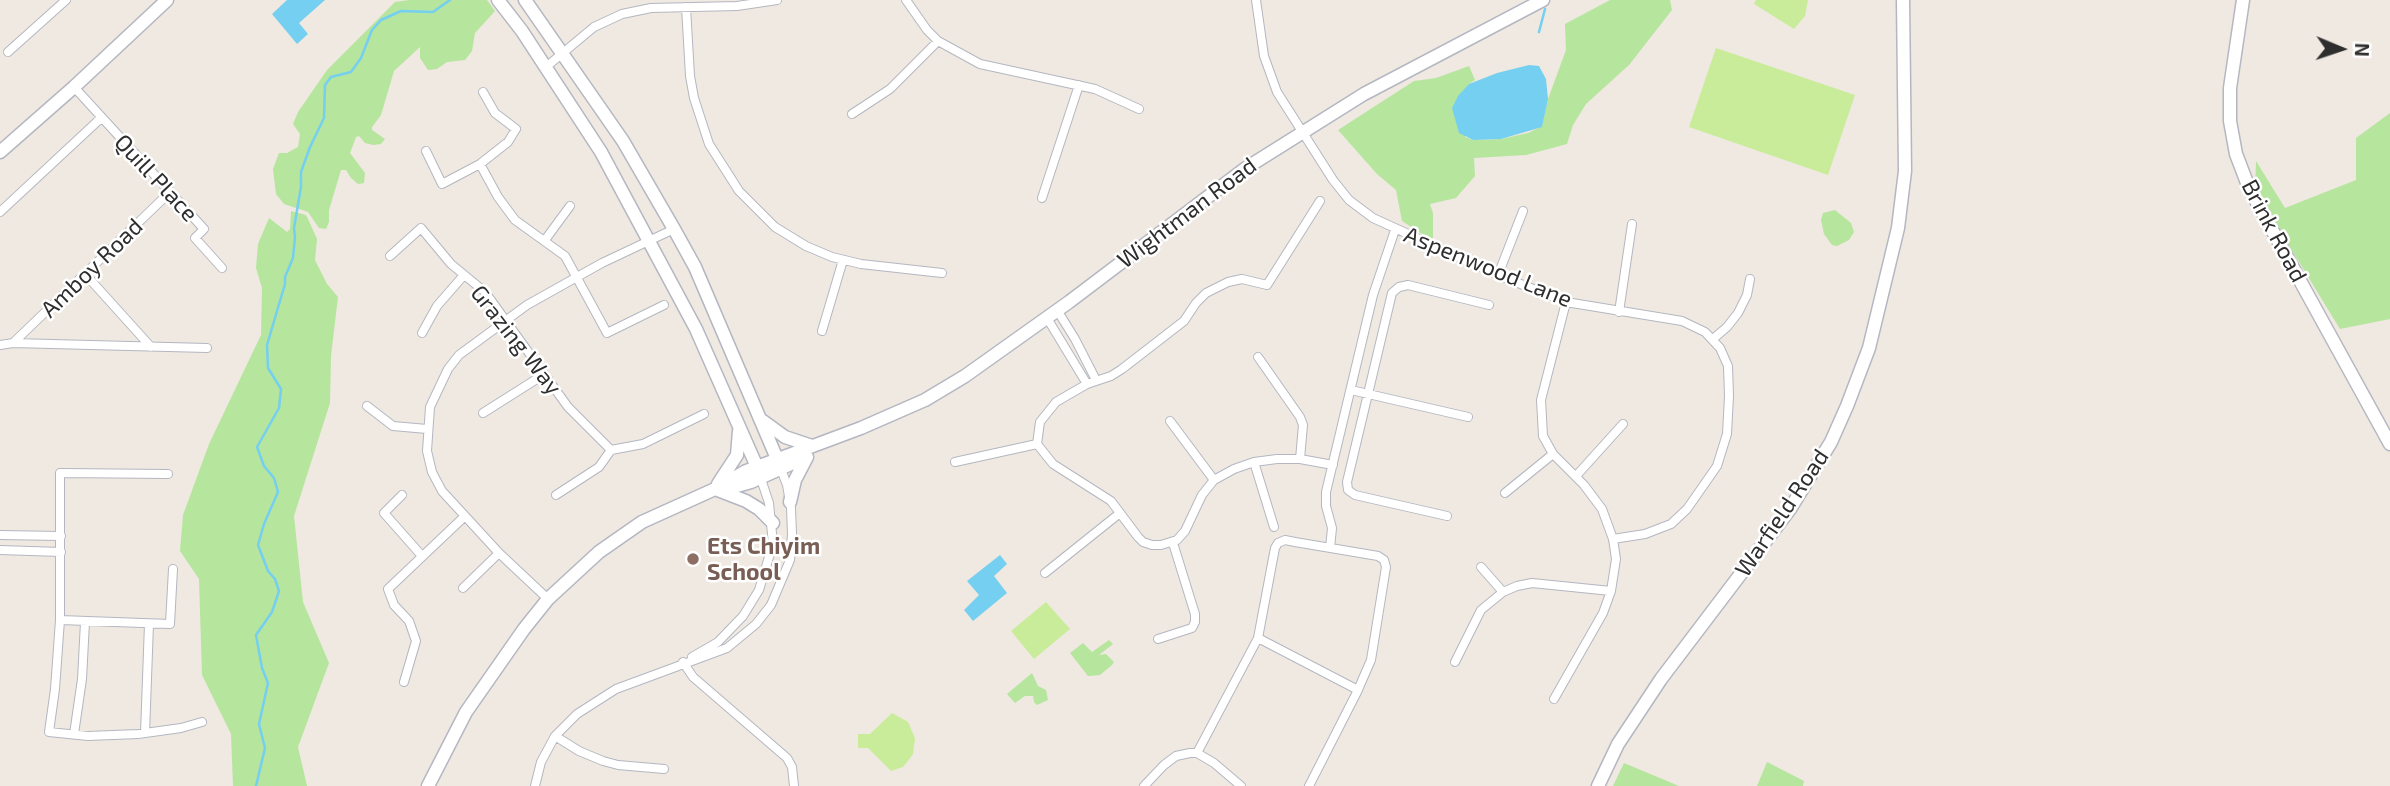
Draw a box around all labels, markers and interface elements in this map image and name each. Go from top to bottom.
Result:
north arrow [2306,14,2376,84]
text: N [2351,42,2374,57]
street label: Quill Place [109,129,203,227]
street label: Wightman Road [1112,152,1262,274]
street label: Brink Road [2235,175,2313,287]
street label: Amboy Road [35,213,149,323]
street label: Aspenwood Lane [1400,221,1576,313]
street label: Grazing Way [465,280,567,400]
street label: Warfield Road [1729,444,1835,582]
place label: Ets Chiyim School [707,532,820,586]
marker: Ets Chiyim School [685,551,701,567]

